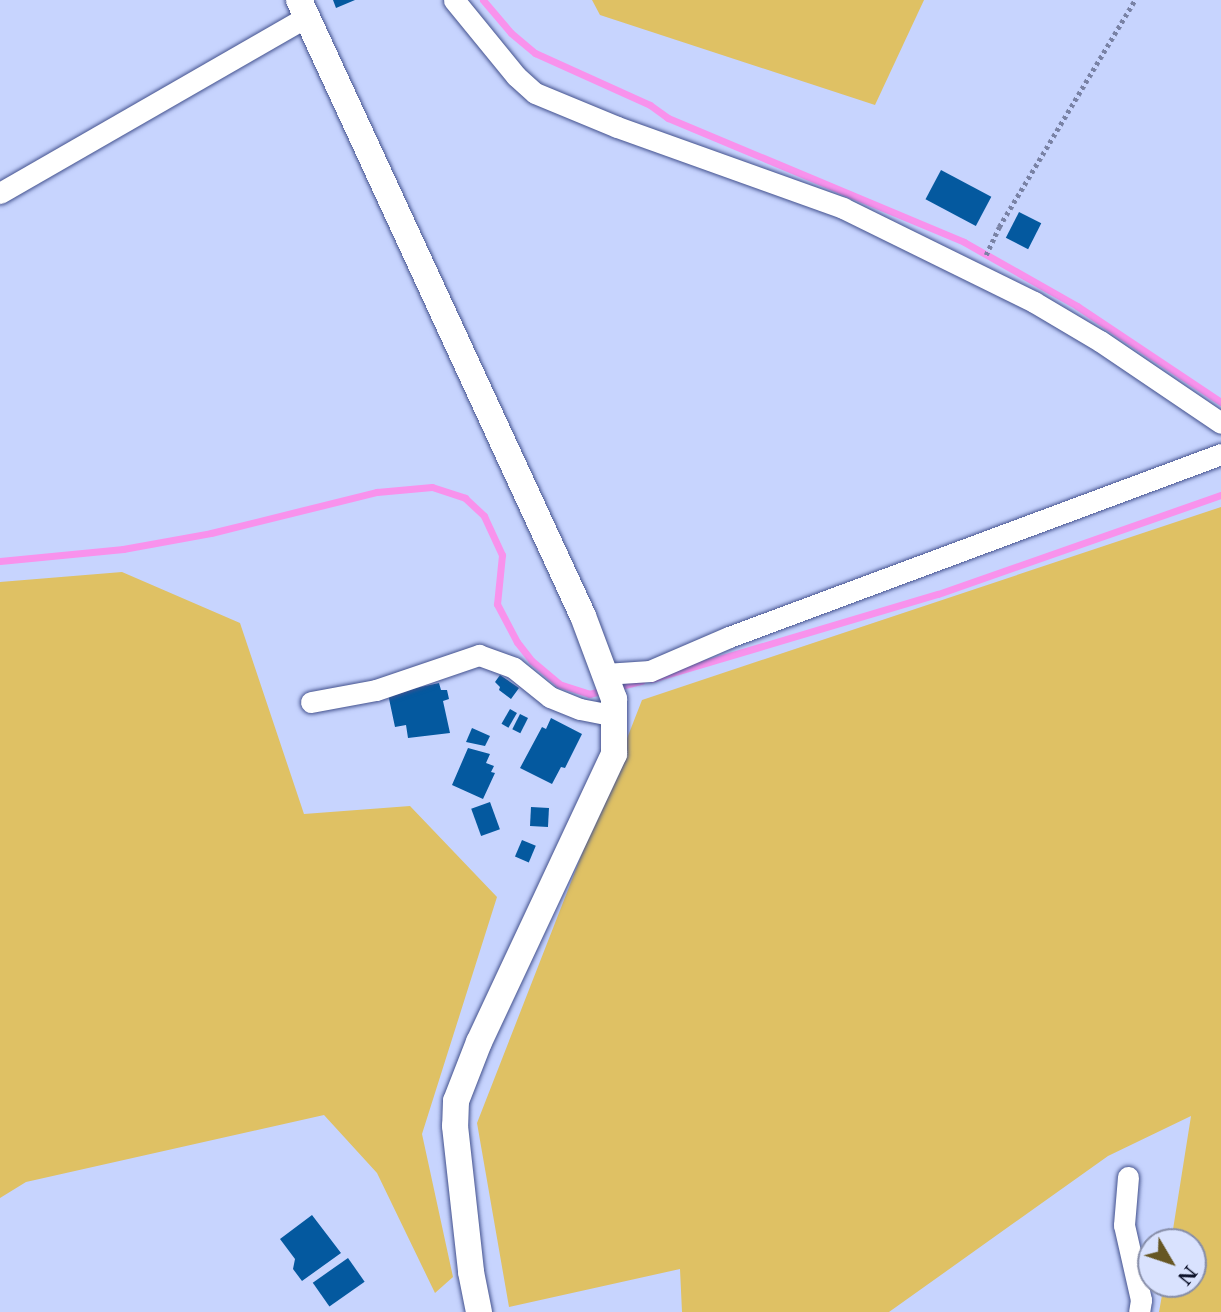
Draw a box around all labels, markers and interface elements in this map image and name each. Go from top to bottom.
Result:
north arrow [1137,1228,1207,1298]
text: N [1173,1261,1202,1289]

